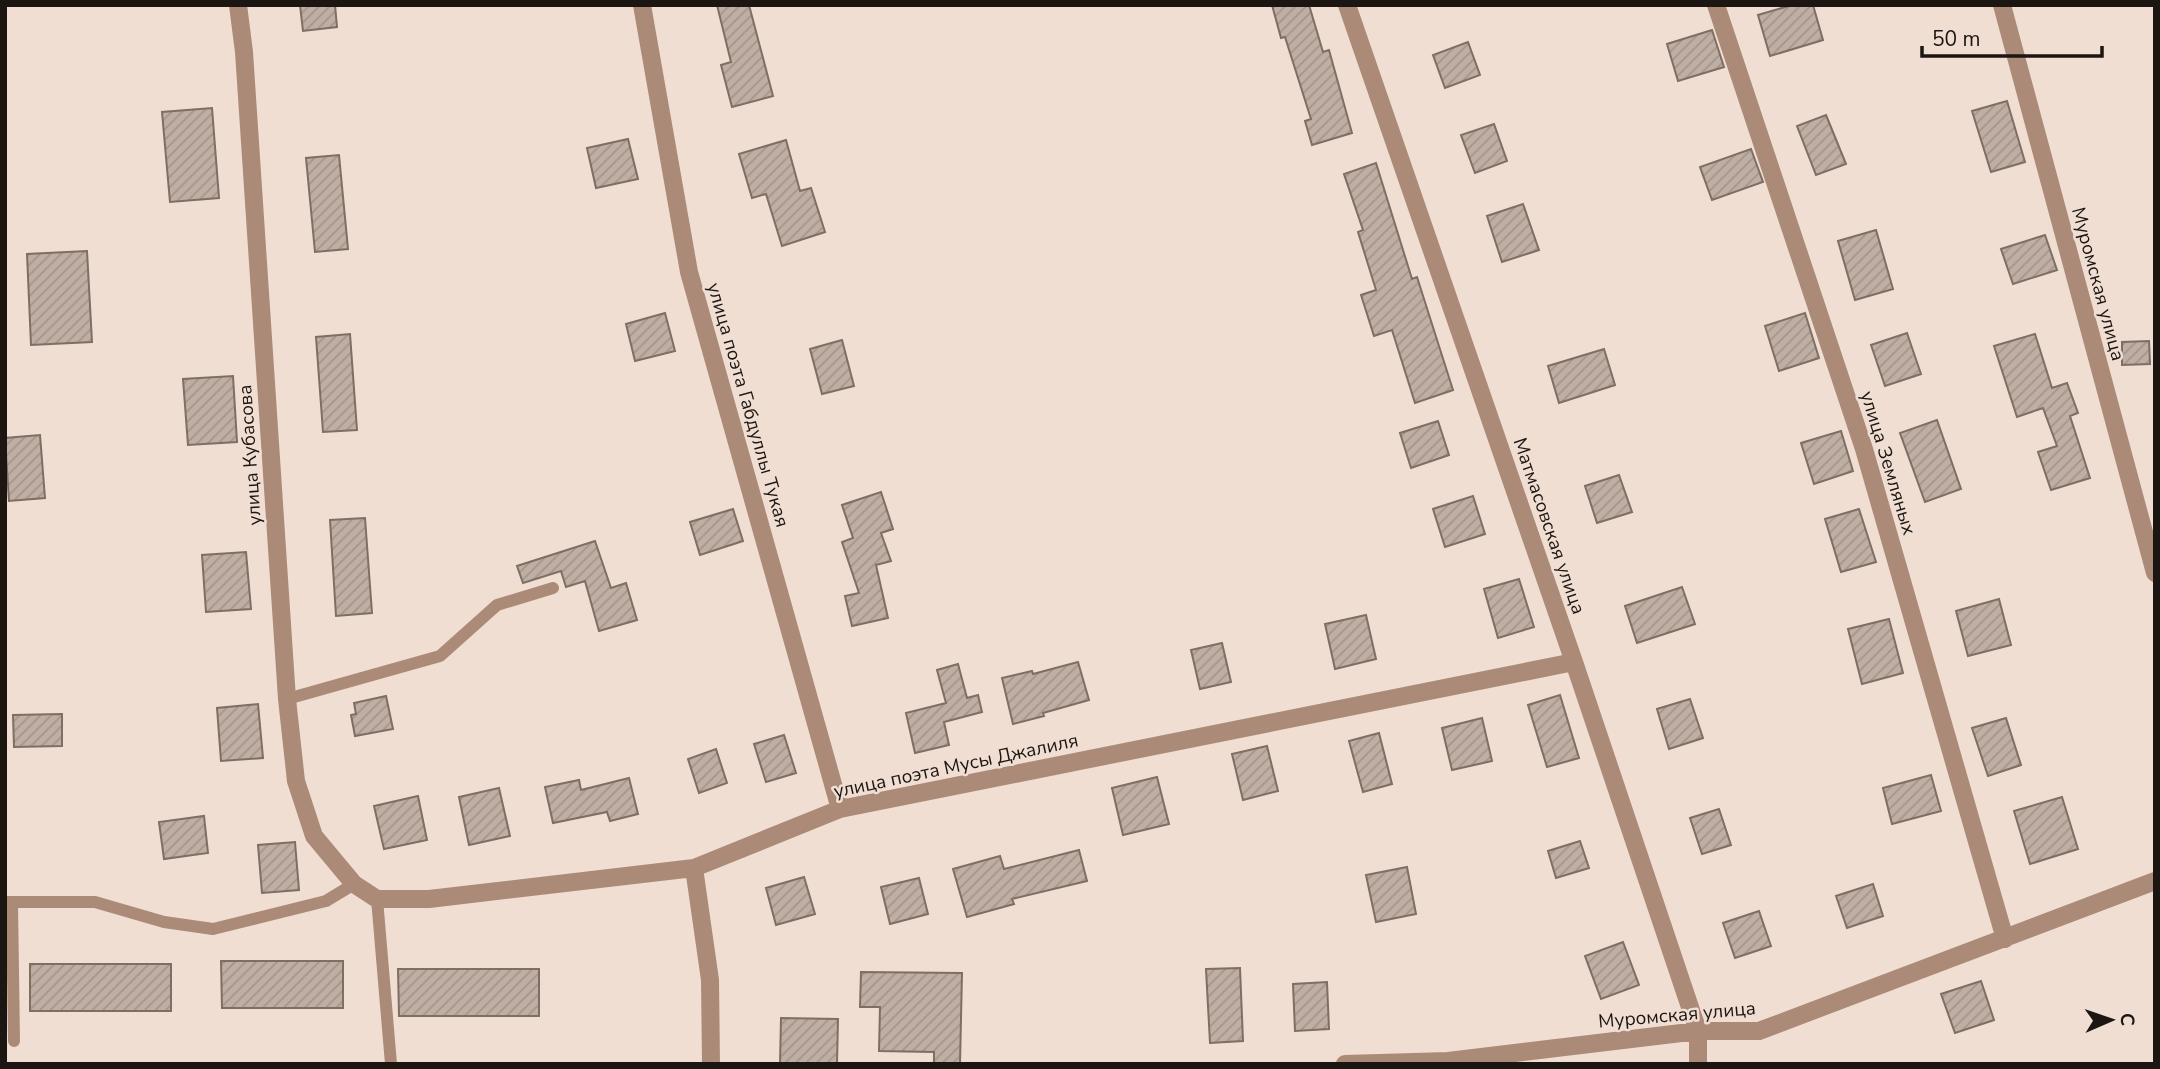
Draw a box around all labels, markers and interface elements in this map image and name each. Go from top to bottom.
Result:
scale bar [1922,14,2102,58]
text: 50 m [1932,25,1981,53]
street label: Муромская улица [2065,204,2131,364]
street label: улица поэта Габдуллы Тукая [701,280,795,530]
street label: улица Кубасова [232,384,268,526]
street label: улица Земляных [1854,388,1922,538]
street label: Матмасовская улица [1507,434,1591,618]
street label: улица поэта Мусы Джалиля [831,727,1081,805]
north arrow [2076,985,2146,1055]
street label: Муромская улица [1597,995,1757,1035]
text: С [2114,1013,2140,1026]

